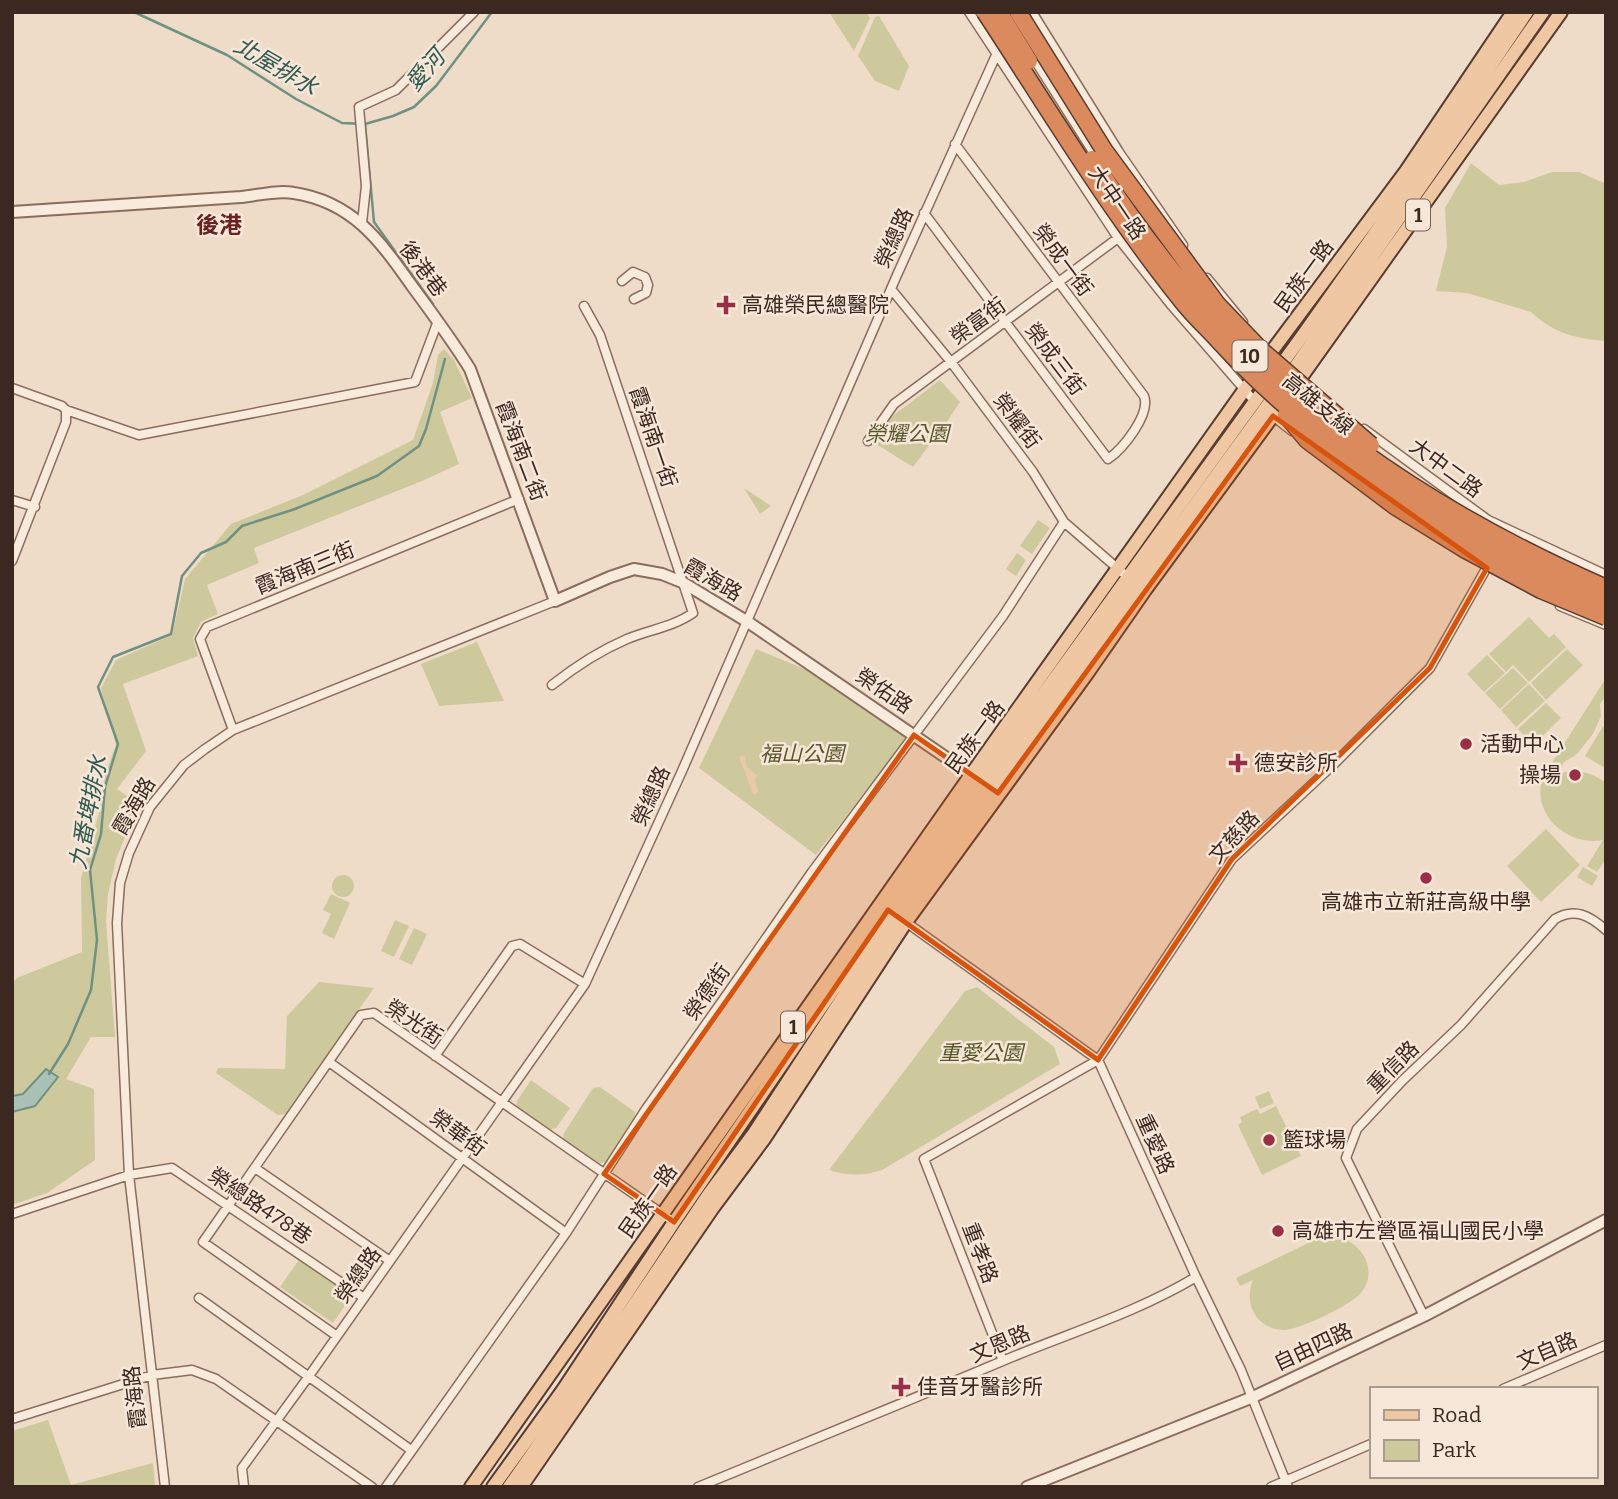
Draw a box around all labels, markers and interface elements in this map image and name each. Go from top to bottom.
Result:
water label: 北屋排水 [229,31,324,102]
water label: 愛河 [399,40,453,97]
street label: 大中一路 [1083,161,1151,245]
road number: 1 [1406,200,1430,230]
street label: 榮總路 [869,204,919,272]
district label: 後港 [196,211,242,239]
street label: 榮成一街 [1027,219,1099,301]
street label: 民族一路 [1269,234,1339,318]
street label: 後港巷 [394,236,452,302]
place label: 高雄榮民總醫院 [742,292,889,318]
street label: 榮富街 [945,292,1011,350]
marker: 高雄榮民總醫院 [716,295,736,315]
street label: 榮成三街 [1019,318,1091,400]
road number: 10 [1232,340,1268,372]
street label: 高雄支線 [1277,367,1359,441]
street label: 霞海南一街 [624,383,682,491]
street label: 榮耀街 [988,388,1046,454]
street label: 霞海南二街 [490,397,552,505]
park label: 榮耀公園 [865,421,952,447]
street label: 大中二路 [1404,433,1488,503]
street label: 霞海南三街 [251,536,359,600]
street label: 霞海路 [679,553,747,607]
street label: 榮佑路 [851,663,917,719]
street label: 民族一路 [940,695,1010,779]
place label: 活動中心 [1480,731,1564,757]
marker: 活動中心 [1458,736,1474,752]
park label: 福山公園 [760,741,847,767]
place label: 德安診所 [1254,750,1338,776]
water label: 九番埤排水 [63,752,113,871]
marker: 德安診所 [1228,753,1248,773]
street label: 榮總路 [626,762,676,830]
place label: 操場 [1519,762,1561,788]
marker: 操場 [1567,767,1583,783]
street label: 霞海路 [107,772,161,840]
street label: 文慈路 [1203,805,1265,869]
marker: 高雄市立新莊高級中學 [1418,870,1434,886]
place label: 高雄市立新莊高級中學 [1321,889,1531,915]
street label: 榮德街 [678,959,736,1025]
street label: 榮光街 [381,994,447,1050]
road number: 1 [781,1012,805,1042]
street label: 重信路 [1362,1036,1424,1098]
park label: 重愛公園 [939,1040,1026,1066]
street label: 榮華街 [425,1104,491,1162]
street label: 重愛路 [1130,1110,1180,1178]
place label: 籃球場 [1283,1127,1346,1153]
marker: 籃球場 [1261,1132,1277,1148]
street label: 民族一路 [613,1159,683,1243]
street label: 榮總路478巷 [203,1162,317,1250]
place label: 高雄市左營區福山國民小學 [1292,1218,1544,1244]
street label: 重孝路 [957,1219,1003,1287]
marker: 高雄市左營區福山國民小學 [1270,1223,1286,1239]
street label: 榮總路 [329,1242,387,1308]
street label: 自由四路 [1269,1317,1357,1377]
street label: 文恩路 [966,1320,1034,1368]
street label: 文自路 [1513,1327,1581,1375]
street label: 霞海路 [118,1364,152,1430]
place label: 佳音牙醫診所 [917,1374,1043,1400]
marker: 佳音牙醫診所 [891,1377,911,1397]
legend [1370,1387,1597,1478]
text: Road [1432,1402,1481,1428]
text: Park [1432,1437,1476,1463]

